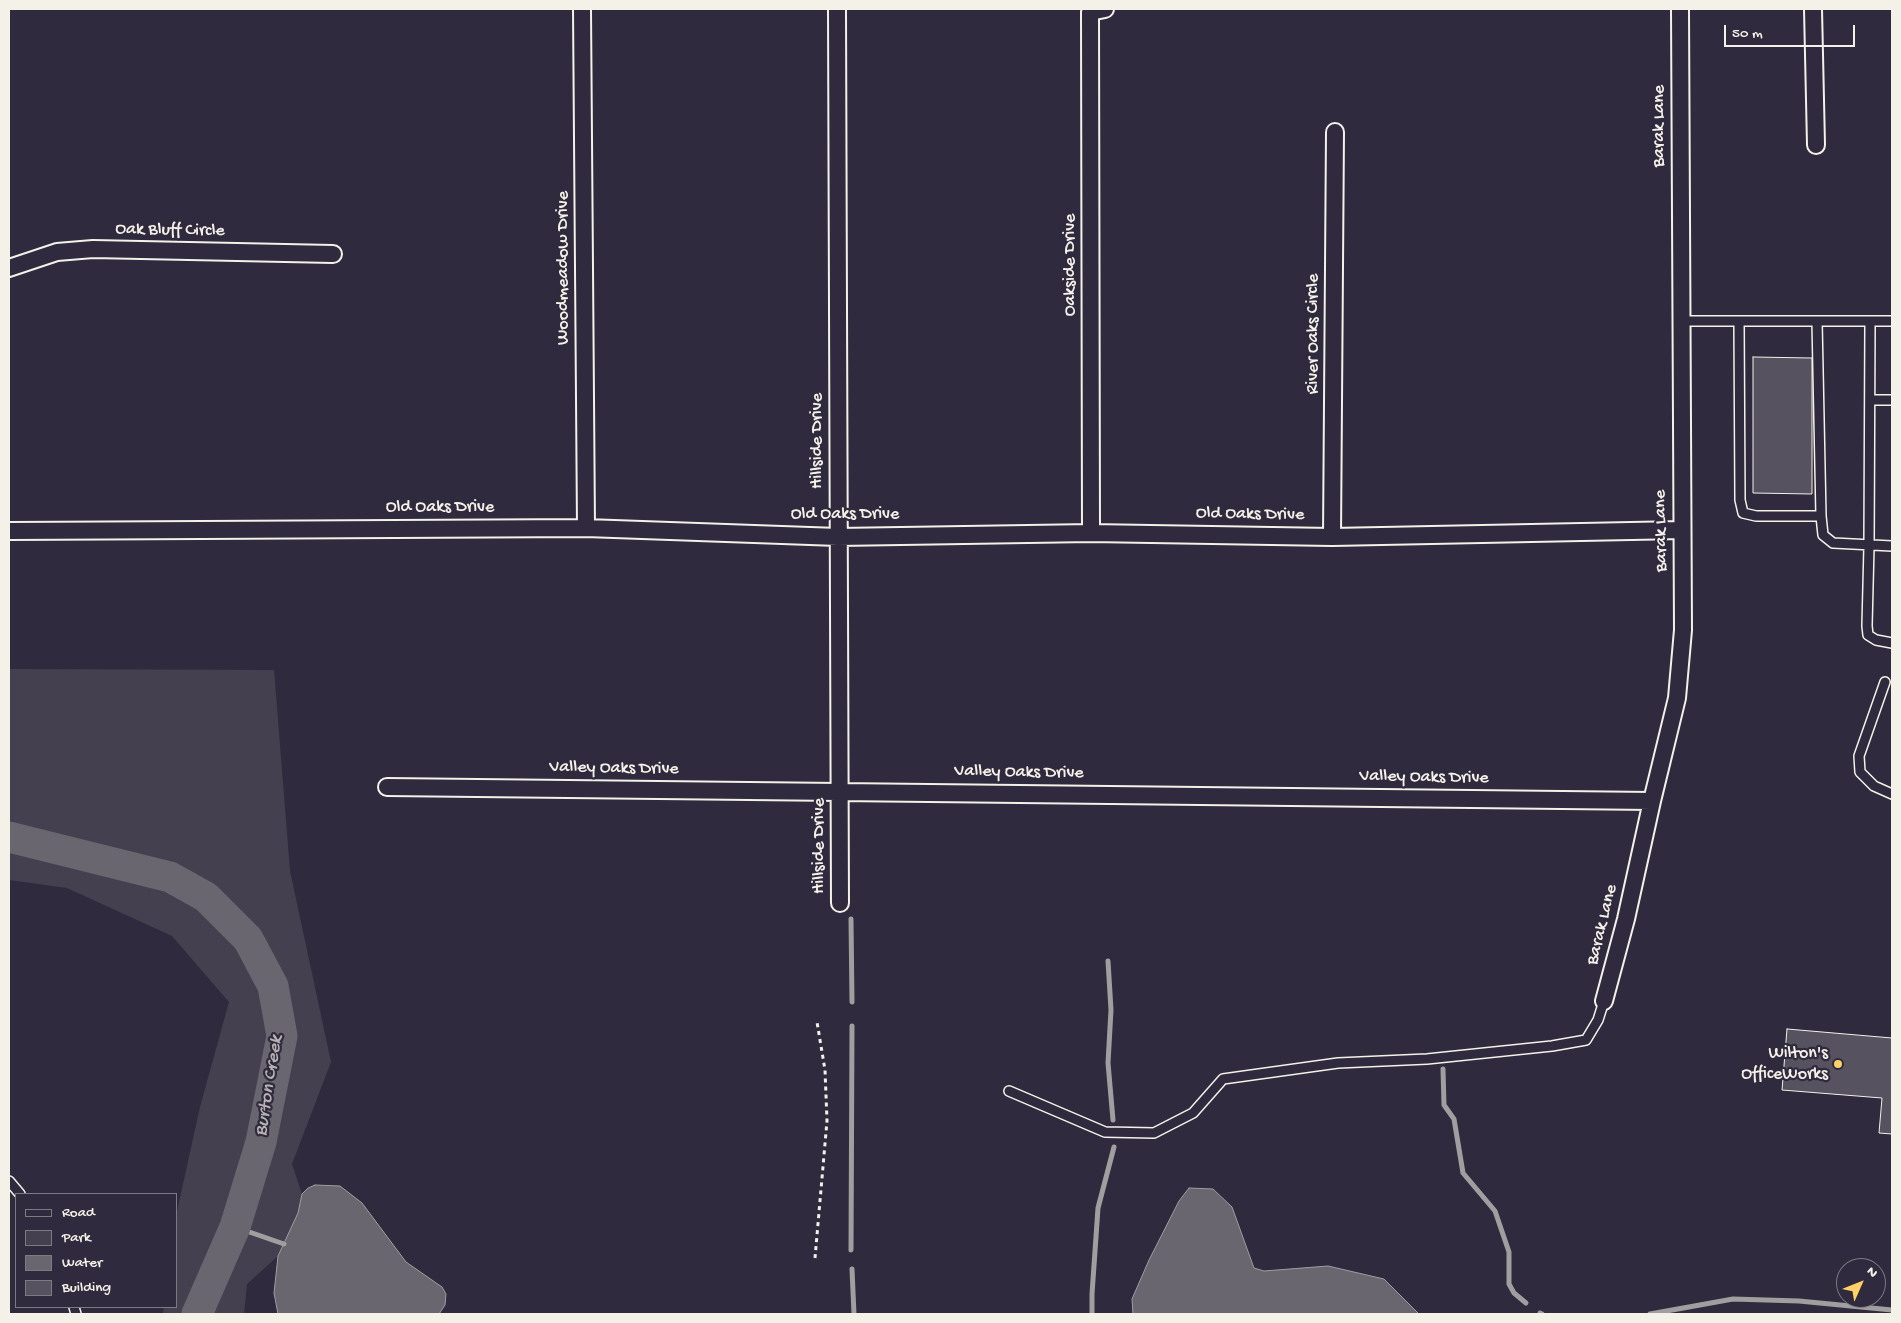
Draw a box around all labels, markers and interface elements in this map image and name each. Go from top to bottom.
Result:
scale bar [1726,15,1857,47]
text: 50 m [1732,25,1763,43]
street label: Barak Lane [1649,85,1671,167]
street label: Woodmeadow Drive [553,191,575,345]
street label: Oakside Drive [1060,214,1082,316]
street label: Oak Bluff Circle [115,219,225,243]
street label: River Oaks Circle [1303,274,1325,394]
street label: Hillside Drive [807,393,829,489]
street label: Barak Lane [1650,490,1674,572]
street label: Old Oaks Drive [386,497,494,519]
street label: Old Oaks Drive [1196,503,1304,527]
street label: Old Oaks Drive [791,504,899,526]
street label: Valley Oaks Drive [549,757,679,781]
street label: Valley Oaks Drive [954,761,1084,785]
street label: Valley Oaks Drive [1359,766,1489,790]
street label: Hillside Drive [809,798,831,894]
street label: Barak Lane [1583,882,1623,968]
water label: Burton Creek [251,1034,289,1138]
place label: Wilton's OfficeWorks [1741,1043,1828,1086]
marker: Wilton's OfficeWorks [1832,1058,1844,1070]
legend [15,1193,178,1308]
text: Road [62,1204,95,1222]
text: Park [62,1229,91,1247]
text: Water [62,1254,102,1272]
north arrow [1836,1258,1886,1308]
text: N [1862,1264,1881,1282]
text: Building [62,1279,111,1297]

